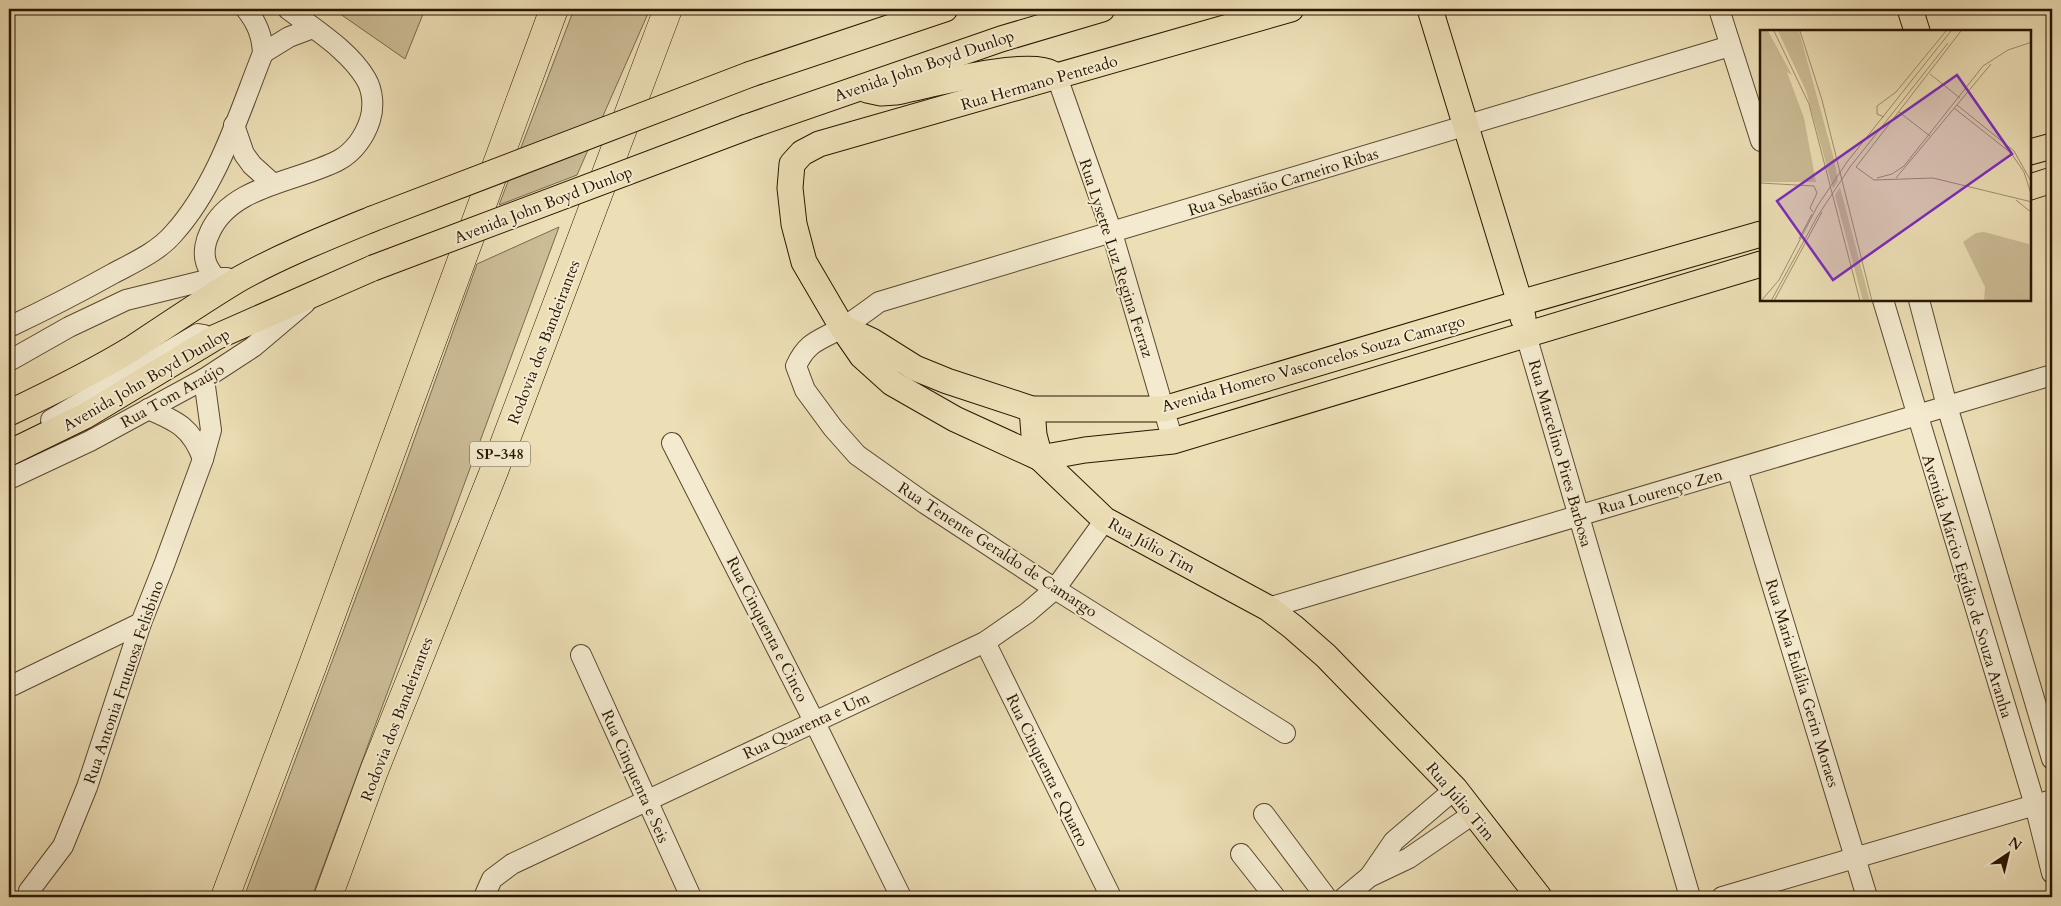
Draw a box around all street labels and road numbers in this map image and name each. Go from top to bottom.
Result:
street label: Avenida John Boyd Dunlop [831,25,1017,107]
street label: Rua Hermano Penteado [958,50,1121,116]
street label: Rua Sebastião Carneiro Ribas [1186,143,1381,221]
street label: Rua Lysette Luz Regina Ferraz [1074,156,1159,360]
street label: Avenida John Boyd Dunlop [451,161,636,249]
street label: Rodovia dos Bandeirantes [502,257,585,428]
street label: Avenida Homero Vasconcelos Souza Camargo [1159,310,1468,418]
street label: Avenida John Boyd Dunlop [59,323,234,437]
street label: Rua Marcelino Pires Barbosa [1523,357,1597,550]
street label: Rua Tom Araújo [117,358,229,433]
road number: SP-348 [470,442,530,466]
street label: Avenida Márcio Egídio de Souza Aranha [1916,452,2018,721]
street label: Rua Lourenço Zen [1596,464,1725,520]
street label: Rua Tenente Geraldo de Camargo [894,477,1102,623]
street label: Rua Júlio Tim [1104,513,1199,579]
street label: Rua Cinquenta e Cinco [721,553,813,706]
street label: Rua Maria Eulália Gerin Moraes [1760,576,1844,790]
street label: Rua Antonia Frutuosa Felisbino [79,577,169,787]
street label: Rodovia dos Bandeirantes [355,634,438,805]
street label: Rua Quarenta e Um [740,687,874,765]
street label: Rua Cinquenta e Quatro [1001,690,1094,851]
street label: Rua Cinquenta e Seis [596,706,674,846]
street label: Rua Júlio Tim [1421,758,1500,846]

